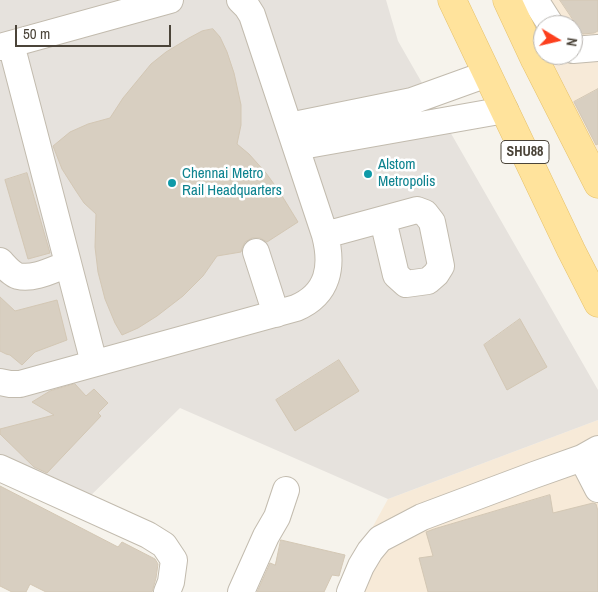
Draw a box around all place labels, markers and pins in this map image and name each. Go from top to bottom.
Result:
place label: Alstom Metropolis [378,156,435,191]
place label: Chennai Metro Rail Headquarters [182,165,282,200]
marker: Alstom Metropolis [362,168,374,180]
marker: Chennai Metro Rail Headquarters [166,177,178,189]

